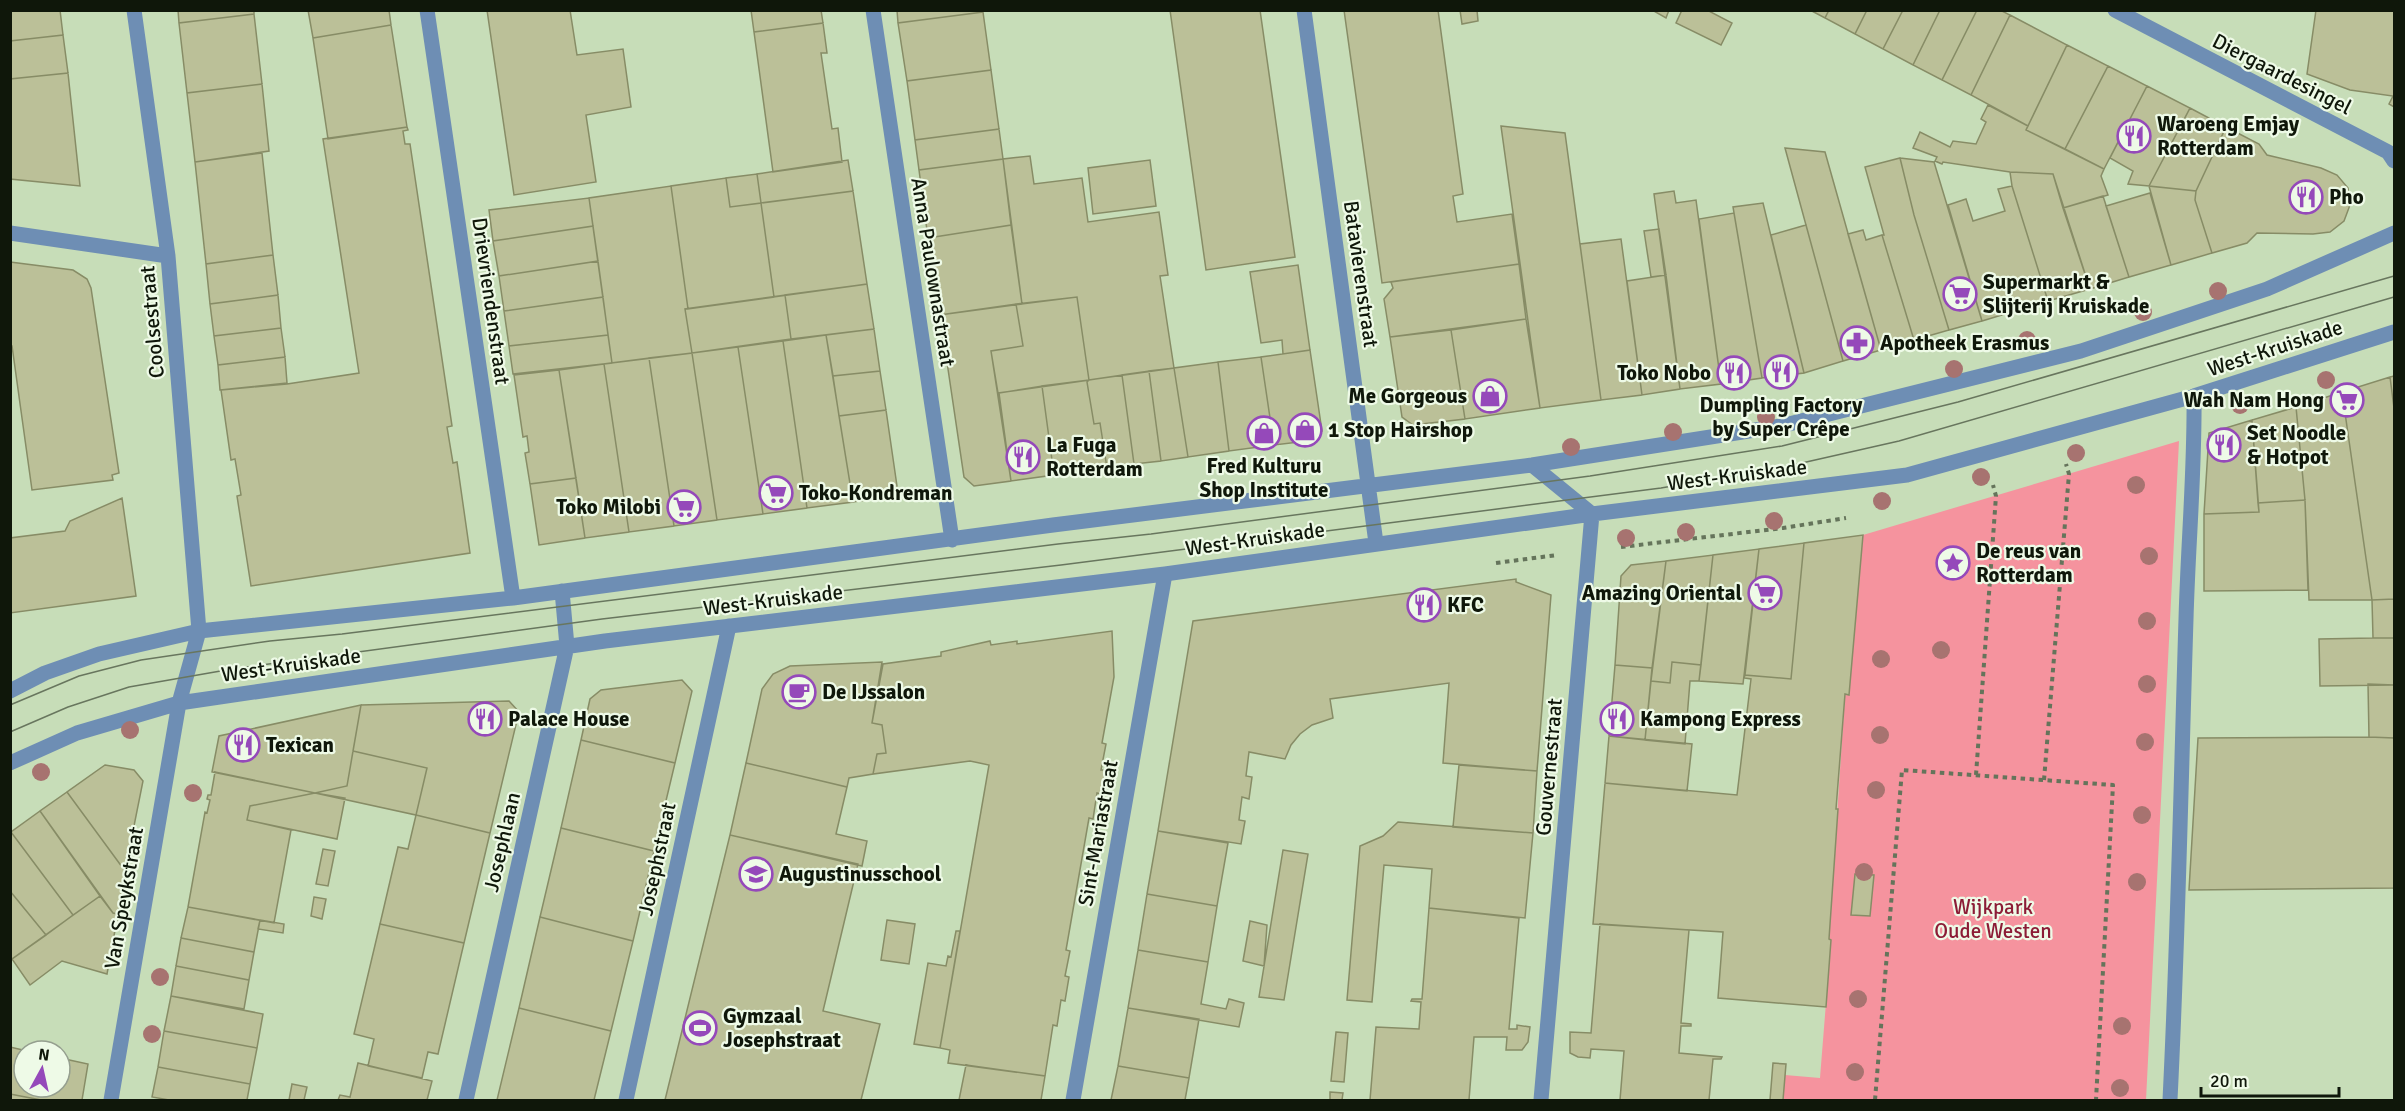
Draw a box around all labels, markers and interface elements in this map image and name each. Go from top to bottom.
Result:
street label: Diergaardesingel [2208,28,2356,120]
place label: Waroeng Emjay Rotterdam [2157,111,2300,161]
restaurant icon: Waroeng Emjay Rotterdam [2116,118,2152,154]
street label: Anna Paulownastraat [905,176,961,368]
restaurant icon: Pho [2288,179,2324,215]
place label: Pho [2329,184,2364,210]
street label: Batavierenstraat [1338,199,1384,349]
street label: Drievriendenstraat [466,216,516,386]
street label: Coolsestraat [134,265,170,379]
place label: Supermarkt & Slijterij Kruiskade [1983,269,2150,319]
supermarket icon: Supermarkt & Slijterij Kruiskade [1942,276,1978,312]
street label: West-Kruiskade [2204,314,2346,382]
pharmacy icon: Apotheek Erasmus [1839,325,1875,361]
place label: Apotheek Erasmus [1880,330,2049,356]
restaurant icon: Dumpling Factory by Super Crêpe [1763,354,1799,390]
restaurant icon: Toko Nobo [1716,355,1752,391]
place label: Toko Nobo [1617,360,1711,386]
shop icon: Me Gorgeous [1472,378,1508,414]
supermarket icon: Wah Nam Hong [2329,382,2365,418]
place label: Me Gorgeous [1348,383,1467,409]
place label: Wah Nam Hong [2184,387,2324,413]
place label: Dumpling Factory by Super Crêpe [1700,392,1863,442]
shop icon: 1 Stop Hairshop [1287,412,1323,448]
shop icon: Fred Kulturu Shop Institute [1246,415,1282,451]
place label: 1 Stop Hairshop [1328,417,1473,443]
place label: Set Noodle & Hotpot [2247,420,2346,470]
restaurant icon: Set Noodle & Hotpot [2206,427,2242,463]
place label: La Fuga Rotterdam [1046,432,1143,482]
restaurant icon: La Fuga Rotterdam [1005,439,1041,475]
place label: Fred Kulturu Shop Institute [1200,453,1328,503]
street label: West-Kruiskade [1666,454,1808,496]
supermarket icon: Toko-Kondreman [758,475,794,511]
place label: Toko-Kondreman [799,480,953,506]
supermarket icon: Toko Milobi [666,489,702,525]
place label: Toko Milobi [556,494,661,520]
street label: West-Kruiskade [1184,516,1326,562]
place label: De reus van Rotterdam [1976,538,2081,588]
place icon: De reus van Rotterdam [1935,545,1971,581]
supermarket icon: Amazing Oriental [1747,575,1783,611]
street label: West-Kruiskade [702,579,844,621]
place label: Amazing Oriental [1582,580,1742,606]
restaurant icon: KFC [1406,587,1442,623]
place label: KFC [1447,592,1484,618]
street label: West-Kruiskade [220,642,362,688]
cafe icon: De IJssalon [781,674,817,710]
place label: De IJssalon [822,679,925,705]
street label: Gouvernestraat [1530,697,1568,837]
restaurant icon: Palace House [467,701,503,737]
restaurant icon: Kampong Express [1599,701,1635,737]
place label: Palace House [508,706,630,732]
place label: Kampong Express [1640,706,1801,732]
restaurant icon: Texican [225,727,261,763]
place label: Texican [266,732,334,758]
street label: Sint-Mariastraat [1072,758,1124,908]
street label: Josephlaan [478,790,526,894]
street label: Josephstraat [632,800,682,918]
street label: Van Speykstraat [99,825,149,971]
school or university icon: Augustinusschool [738,856,774,892]
place label: Augustinusschool [779,861,942,887]
park label: Wijkpark Oude Westen [1934,894,2052,944]
place label: Gymzaal Josephstraat [723,1003,841,1053]
sports icon: Gymzaal Josephstraat [682,1010,718,1046]
north arrow [12,1039,72,1099]
text: N [37,1044,51,1066]
scale bar [2201,1060,2339,1098]
text: 20 m [2210,1070,2248,1092]

